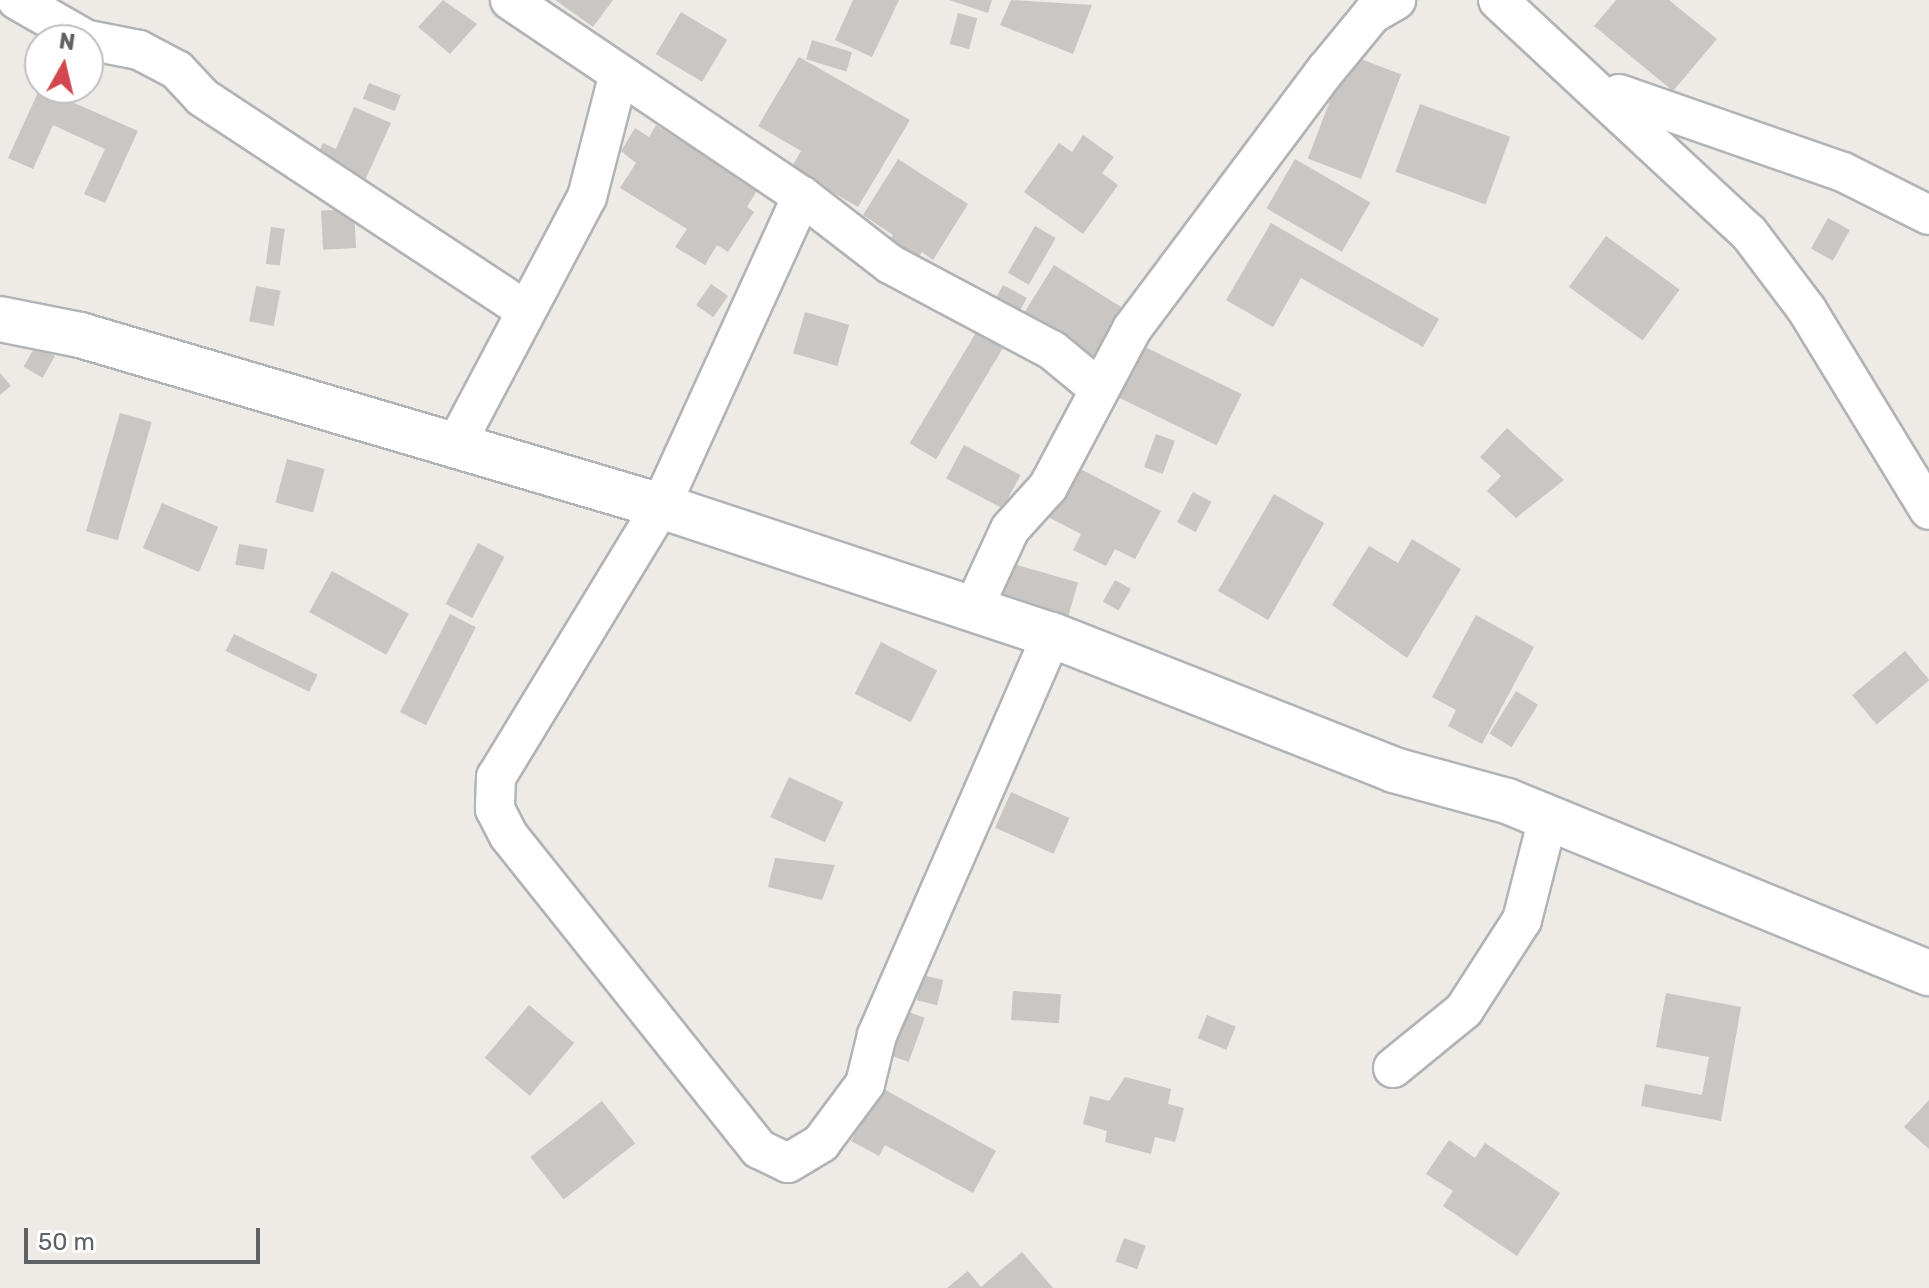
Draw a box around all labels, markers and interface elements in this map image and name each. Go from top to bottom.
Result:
north arrow [24,24,104,104]
text: N [57,27,77,56]
scale bar [28,1212,264,1262]
text: 50 m [38,1228,95,1256]

